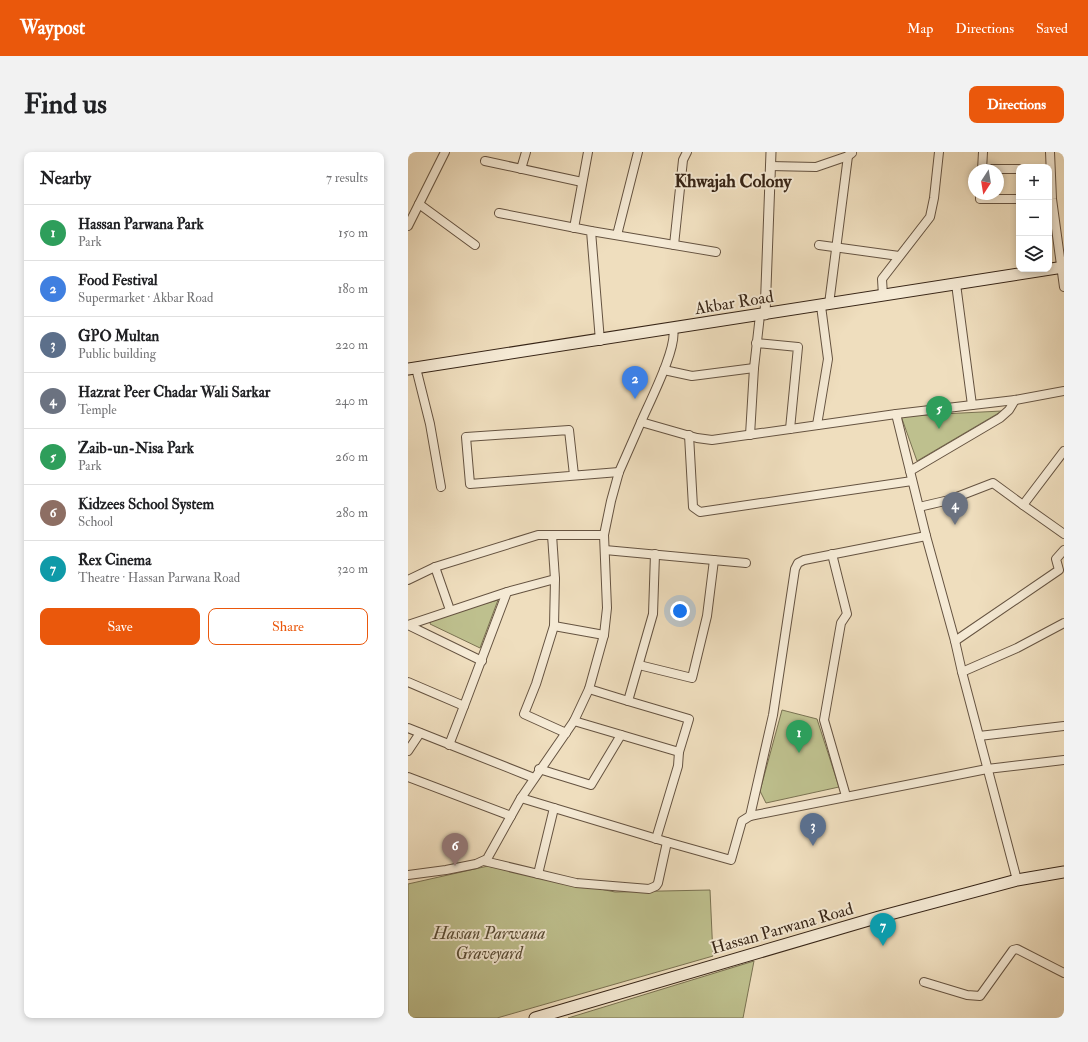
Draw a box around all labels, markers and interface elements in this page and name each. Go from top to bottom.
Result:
text: Waypost [20,16,85,40]
text: Map [907,20,933,37]
text: Directions [955,20,1014,37]
text: Saved [1036,20,1068,37]
button: Directions [969,86,1064,123]
text: Find us [24,87,107,122]
north arrow [968,164,1004,200]
map controls [1016,164,1052,272]
button: + [1016,164,1052,200]
text: Nearby [40,168,91,189]
text: 7 results [326,170,368,186]
district label: Khwajah Colony [675,170,793,193]
button: − [1016,200,1052,236]
text: Hassan Parwana Park [78,215,204,234]
text: 1 [51,225,55,241]
text: 150 m [338,225,368,241]
text: Park [78,234,102,250]
button: layers [1016,236,1052,272]
text: Food Festival [78,271,158,290]
text: 2 [50,281,56,297]
text: 180 m [338,281,368,297]
street label: Akbar Road [692,286,776,319]
text: Supermarket · Akbar Road [78,290,214,306]
text: GPO Multan [78,327,159,346]
text: 3 [51,337,56,353]
text: 220 m [335,337,368,353]
text: Public building [78,346,156,362]
pin: 2 [622,366,648,399]
text: Hazrat Peer Chadar Wali Sarkar [78,383,270,402]
text: 4 [49,393,57,409]
text: 240 m [335,393,368,409]
pin: 5 [926,396,952,429]
text: Temple [78,402,117,418]
text: Zaib-un-Nisa Park [78,439,194,458]
text: 5 [50,449,56,465]
text: 260 m [335,449,368,465]
text: Park [78,458,102,474]
pin: 4 [942,492,968,525]
text: Kidzees School System [78,495,214,514]
text: 6 [50,505,56,521]
text: 280 m [336,505,368,521]
text: School [78,514,113,530]
text: Rex Cinema [78,551,151,570]
text: 7 [50,561,56,577]
text: 320 m [337,561,368,577]
text: Theatre · Hassan Parwana Road [78,570,240,586]
your location [670,601,690,621]
button: Save [40,608,200,645]
button: Share [208,608,368,645]
pin: 1 [786,720,812,753]
pin: 3 [800,813,826,846]
pin: 6 [442,833,468,866]
street label: Hassan Parwana Road [709,898,856,959]
pin: 7 [870,913,896,946]
park label: Hassan Parwana Graveyard [432,923,545,964]

